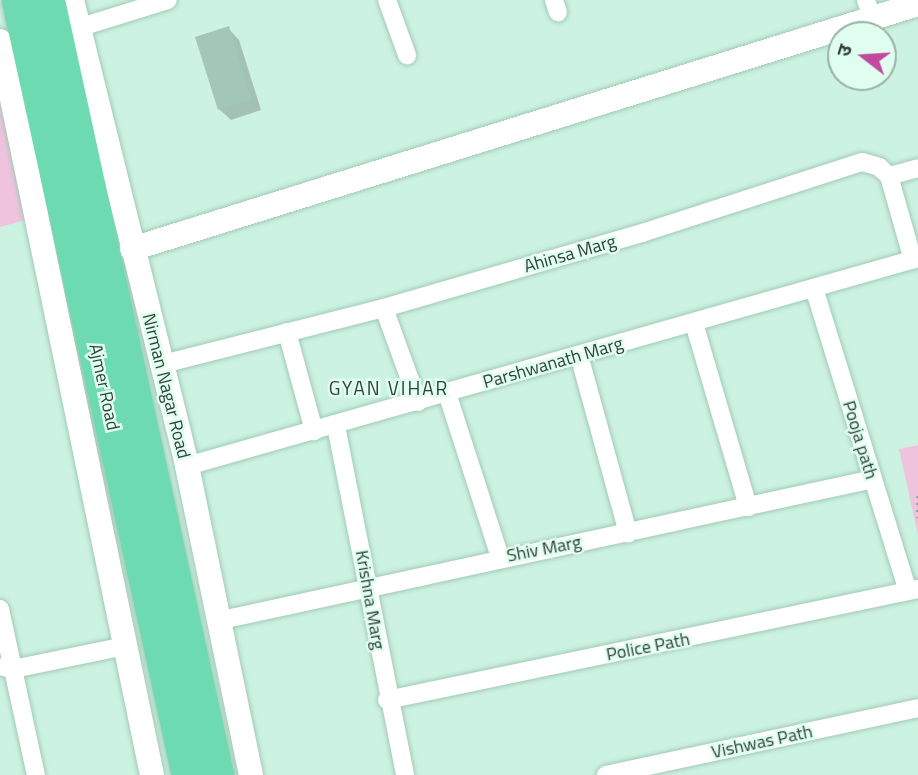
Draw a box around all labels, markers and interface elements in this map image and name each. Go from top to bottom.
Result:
north arrow [827,21,897,91]
text: उ [828,41,859,60]
street label: Ahinsa Marg [521,231,619,277]
street label: Nirman Nagar Road [138,311,194,461]
street label: Parshwanath Marg [481,333,625,393]
street label: Ajmer Road [84,342,124,432]
district label: GYAN VIHAR [330,377,448,399]
street label: Pooja path [838,398,882,482]
street label: Shiv Marg [505,531,583,567]
street label: Krishna Marg [351,549,389,651]
street label: Police Path [604,628,692,666]
street label: Vishwas Path [709,721,815,763]

